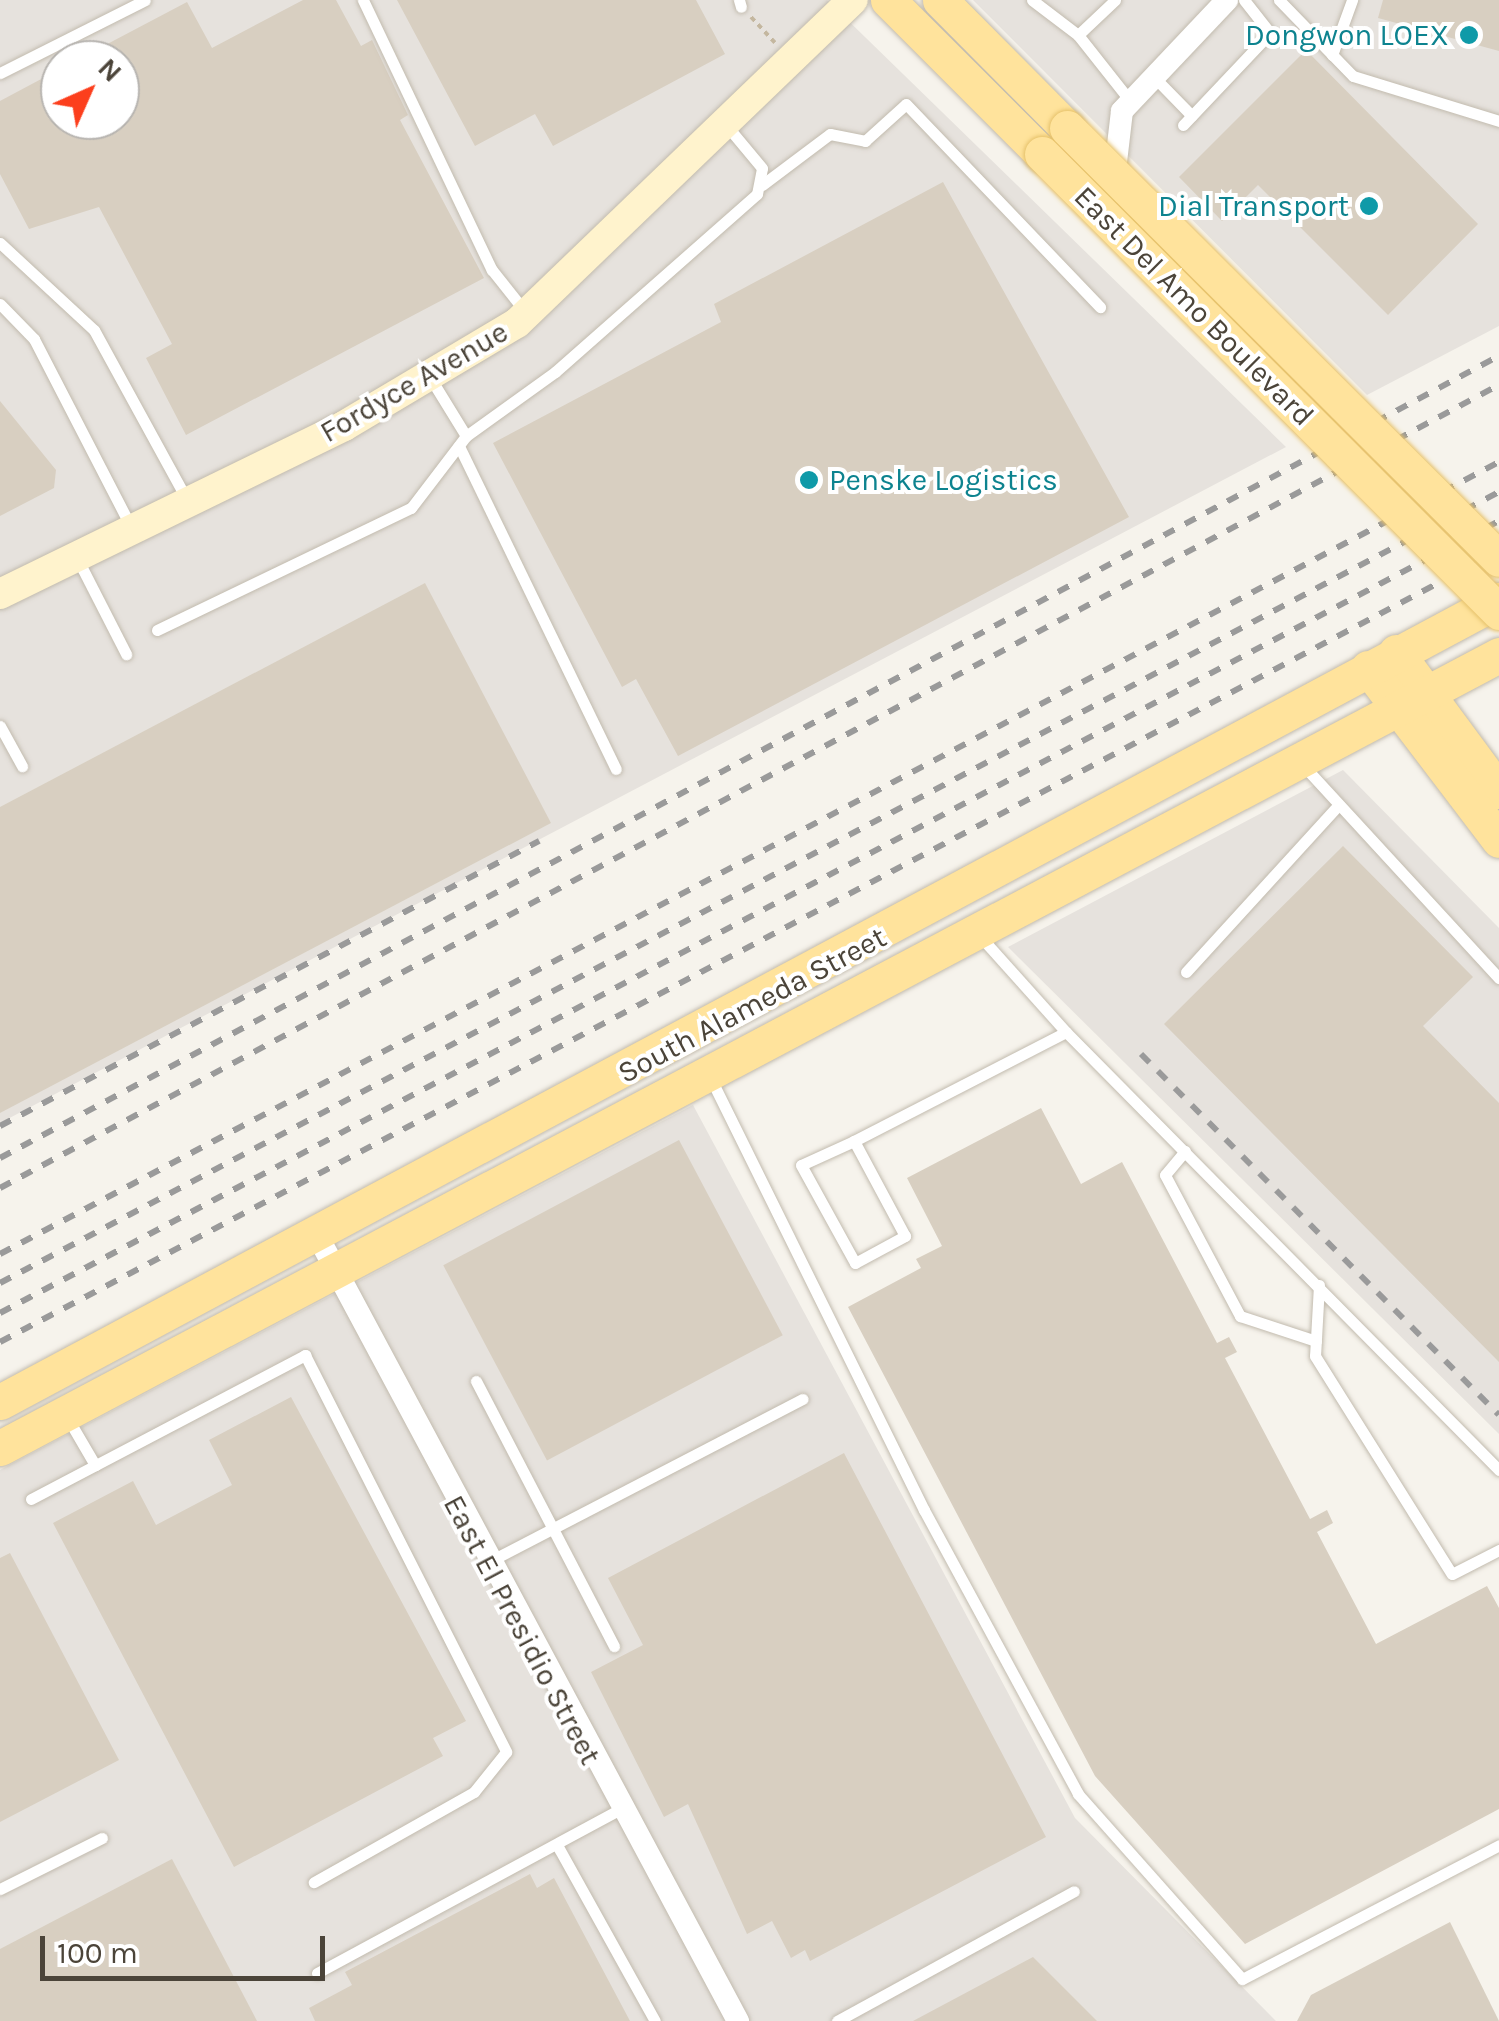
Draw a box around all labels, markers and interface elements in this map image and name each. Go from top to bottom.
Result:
place label: Dongwon LOEX [1245,17,1449,53]
marker: Dongwon LOEX [1458,24,1480,46]
north arrow [40,40,140,140]
text: N [91,51,129,89]
street label: East Del Amo Boulevard [1067,179,1321,433]
place label: Dial Transport [1158,188,1349,224]
marker: Dial Transport [1358,195,1380,217]
street label: Fordyce Avenue [314,314,514,450]
place label: Penske Logistics [829,462,1058,498]
marker: Penske Logistics [798,469,820,491]
street label: South Alameda Street [612,919,892,1091]
street label: East El Presidio Street [436,1489,608,1771]
scale bar [45,1916,330,1978]
text: 100 m [57,1935,138,1971]

